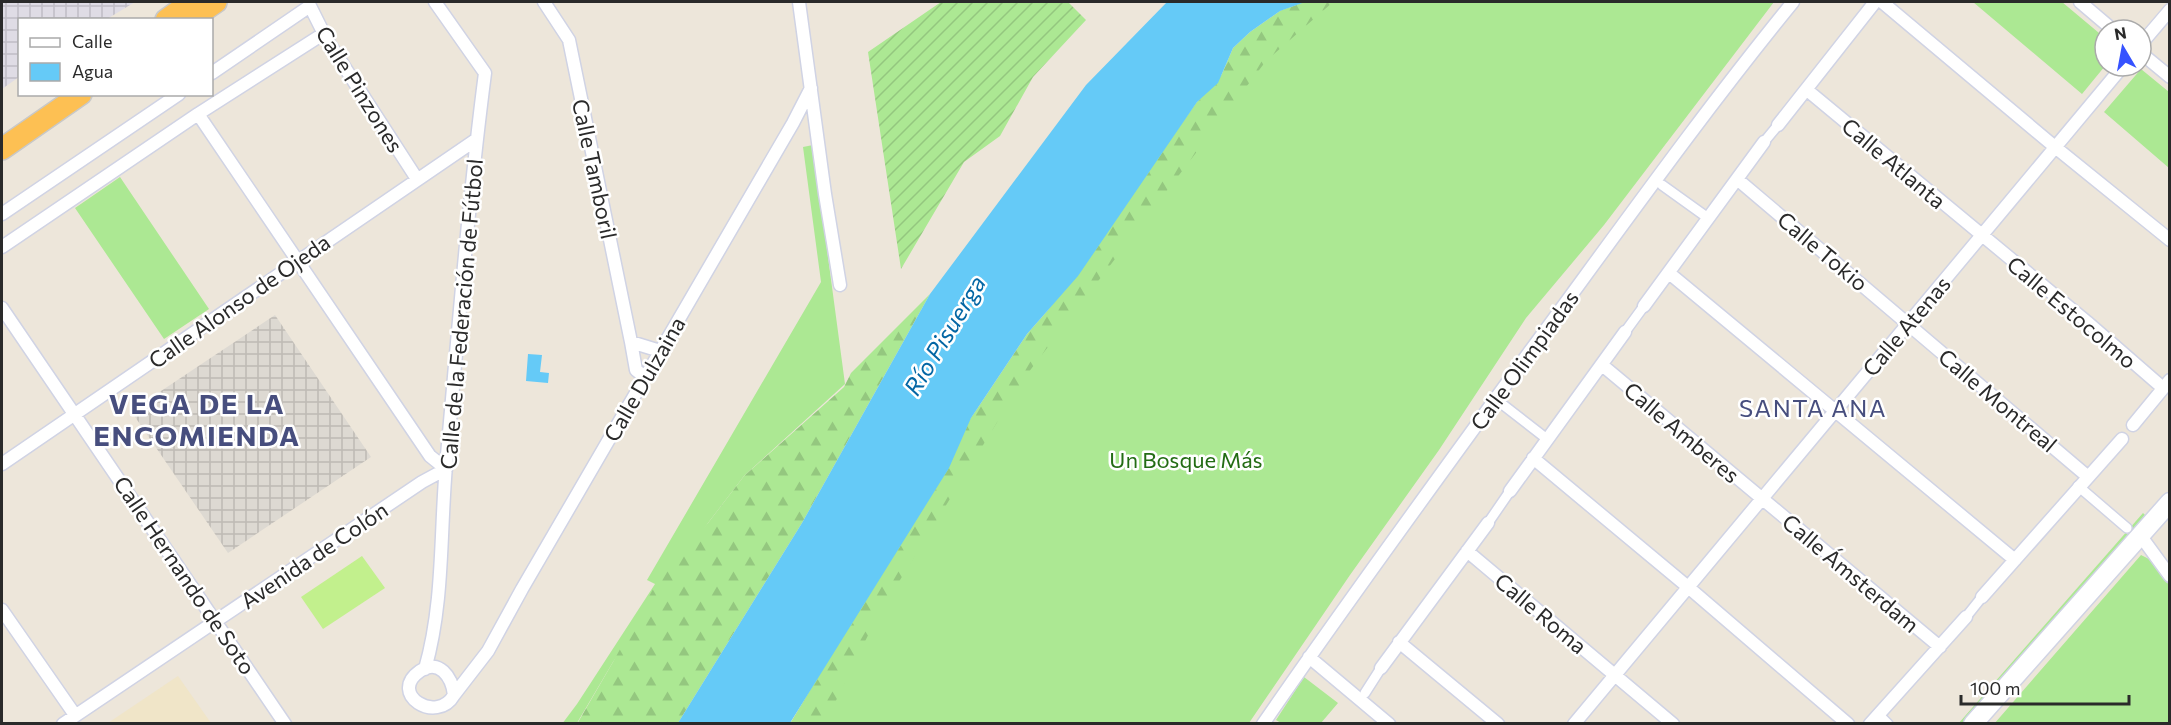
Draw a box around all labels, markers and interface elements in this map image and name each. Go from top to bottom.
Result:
legend [18,18,213,96]
north arrow [2093,18,2153,78]
street label: Calle Pinzones [310,21,410,157]
text: N [2113,22,2128,43]
text: Calle [72,30,112,52]
text: Agua [72,60,113,82]
street label: Calle Tamboril [567,96,623,242]
street label: Calle Atlanta [1837,112,1951,214]
street label: Calle de la Federación de Fútbol [434,157,488,471]
street label: Calle Tokio [1772,205,1874,297]
street label: Calle Alonso de Ojeda [143,228,335,374]
street label: Calle Estocolmo [2002,250,2142,374]
water label: Río Pisuerga [897,270,991,400]
street label: Calle Atenas [1856,270,1956,382]
street label: Calle Olimpiadas [1464,285,1584,435]
street label: Calle Dulzaina [597,312,691,446]
street label: Calle Montreal [1933,343,2063,457]
street label: Calle Amberes [1619,376,1745,488]
district label: VEGA DE LA ENCOMIENDA [93,386,301,452]
district label: SANTA ANA [1739,393,1887,422]
park label: Un Bosque Más [1109,446,1263,473]
street label: Calle Hernando de Soto [108,471,262,679]
street label: Avenida de Colón [235,496,393,614]
street label: Calle Ámsterdam [1777,508,1925,638]
street label: Calle Roma [1490,567,1592,659]
scale bar [1961,668,2129,706]
text: 100 m [1970,677,2020,699]

